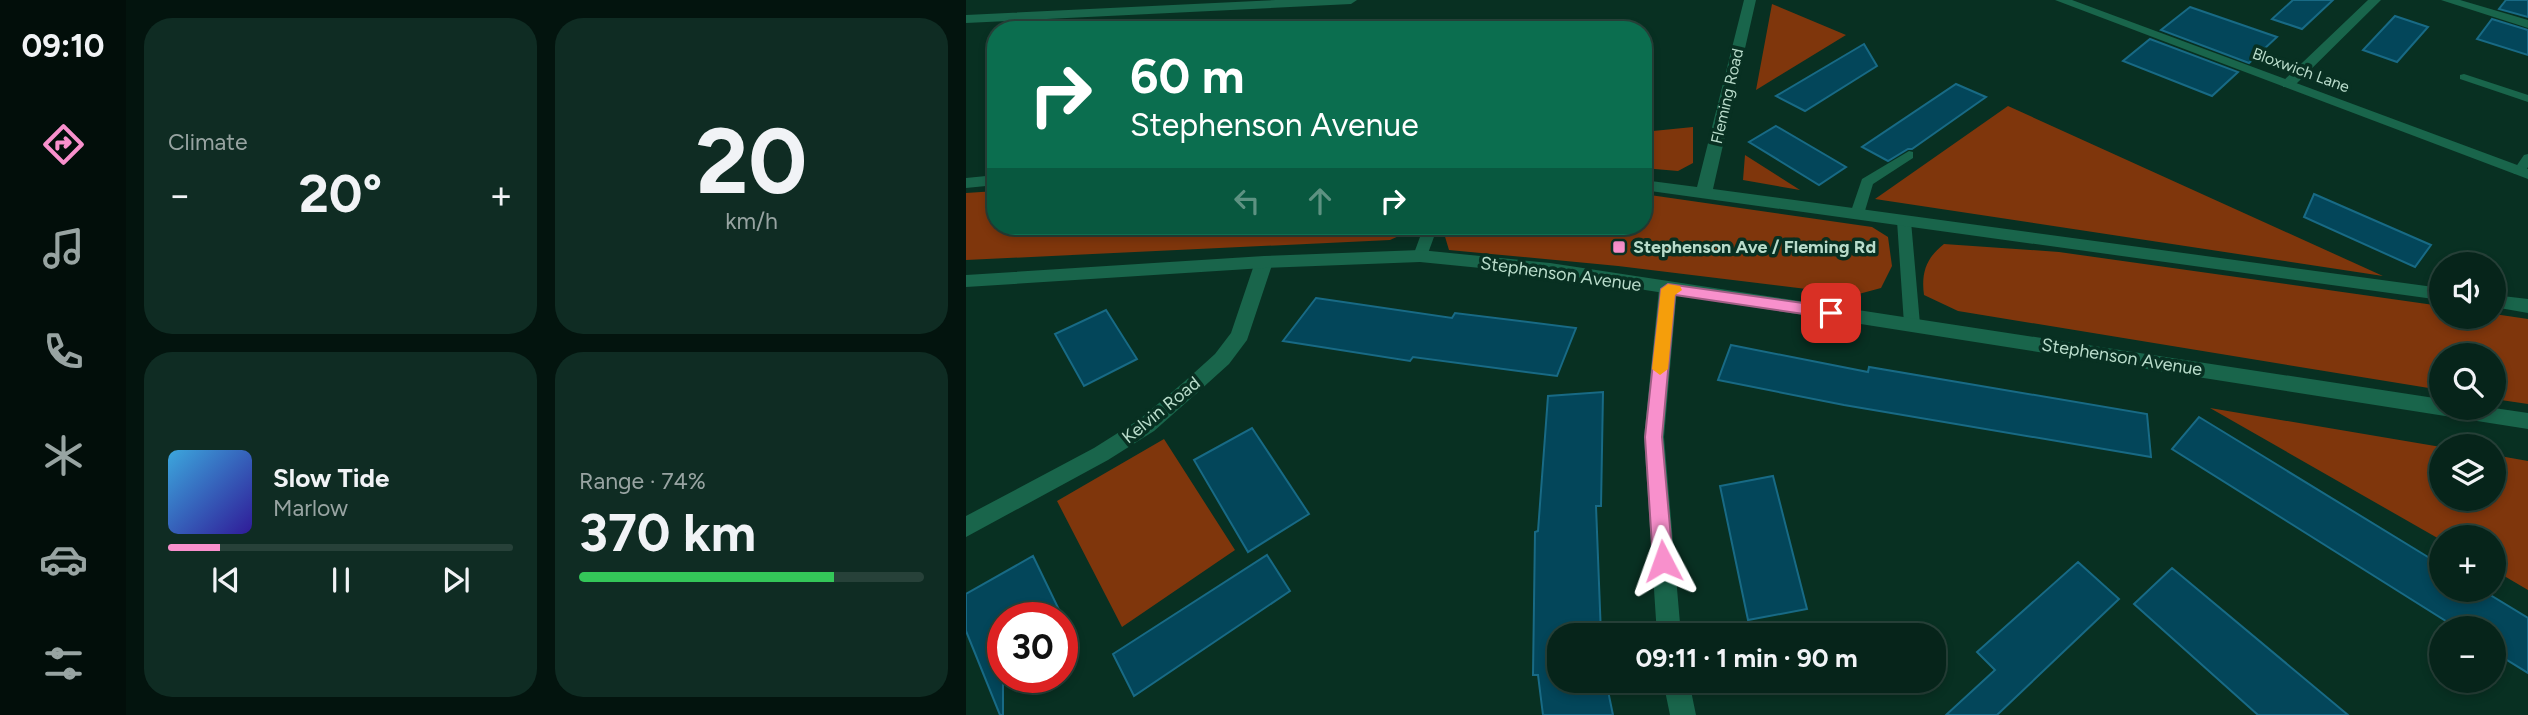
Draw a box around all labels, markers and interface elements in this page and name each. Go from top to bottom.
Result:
text: 09:10 [21,27,105,65]
street label: Bloxwich Lane [2250,44,2352,96]
text: 60 m [1130,46,1245,105]
street label: Fleming Road [1707,46,1747,146]
icon: right [1015,49,1106,140]
text: Stephenson Avenue [1130,106,1419,144]
text: 20 [696,107,807,216]
icon: directions [39,120,88,169]
text: Climate [168,128,247,156]
text: 20° [299,163,382,225]
text: − [168,172,192,218]
text: + [489,172,513,218]
icon: left [1228,182,1266,220]
icon: ahead [1301,182,1339,220]
icon: right [1374,182,1412,220]
text: km/h [725,207,778,235]
icon: music [39,224,88,273]
place label: Stephenson Ave / Fleming Rd [1633,236,1876,258]
marker: Stephenson Ave / Fleming Rd [1611,239,1627,255]
street label: Stephenson Avenue [1479,252,1643,296]
map controls [2429,252,2506,693]
button: sound [2429,252,2506,329]
pin [1801,283,1861,343]
icon: arrive [1812,294,1850,332]
icon: phone [39,327,88,376]
street label: Stephenson Avenue [2040,333,2204,381]
button: search [2429,343,2506,420]
street label: Kelvin Road [1118,372,1204,448]
icon: climate [39,431,88,480]
button: layers [2429,434,2506,511]
text: Slow Tide [273,462,389,494]
text: Range · 74% [579,467,706,495]
text: Marlow [273,494,348,522]
text: 370 km [579,502,756,564]
position arrow [1626,524,1700,598]
button: + [2429,525,2506,602]
icon: car [39,535,88,584]
icon: previous [207,561,245,599]
icon: pause [322,561,360,599]
icon: next [437,561,475,599]
speed limit sign: 30 [987,602,1078,693]
button: − [2429,616,2506,693]
icon: filters [39,639,88,688]
text: 09:11 · 1 min · 90 m [1635,642,1858,674]

